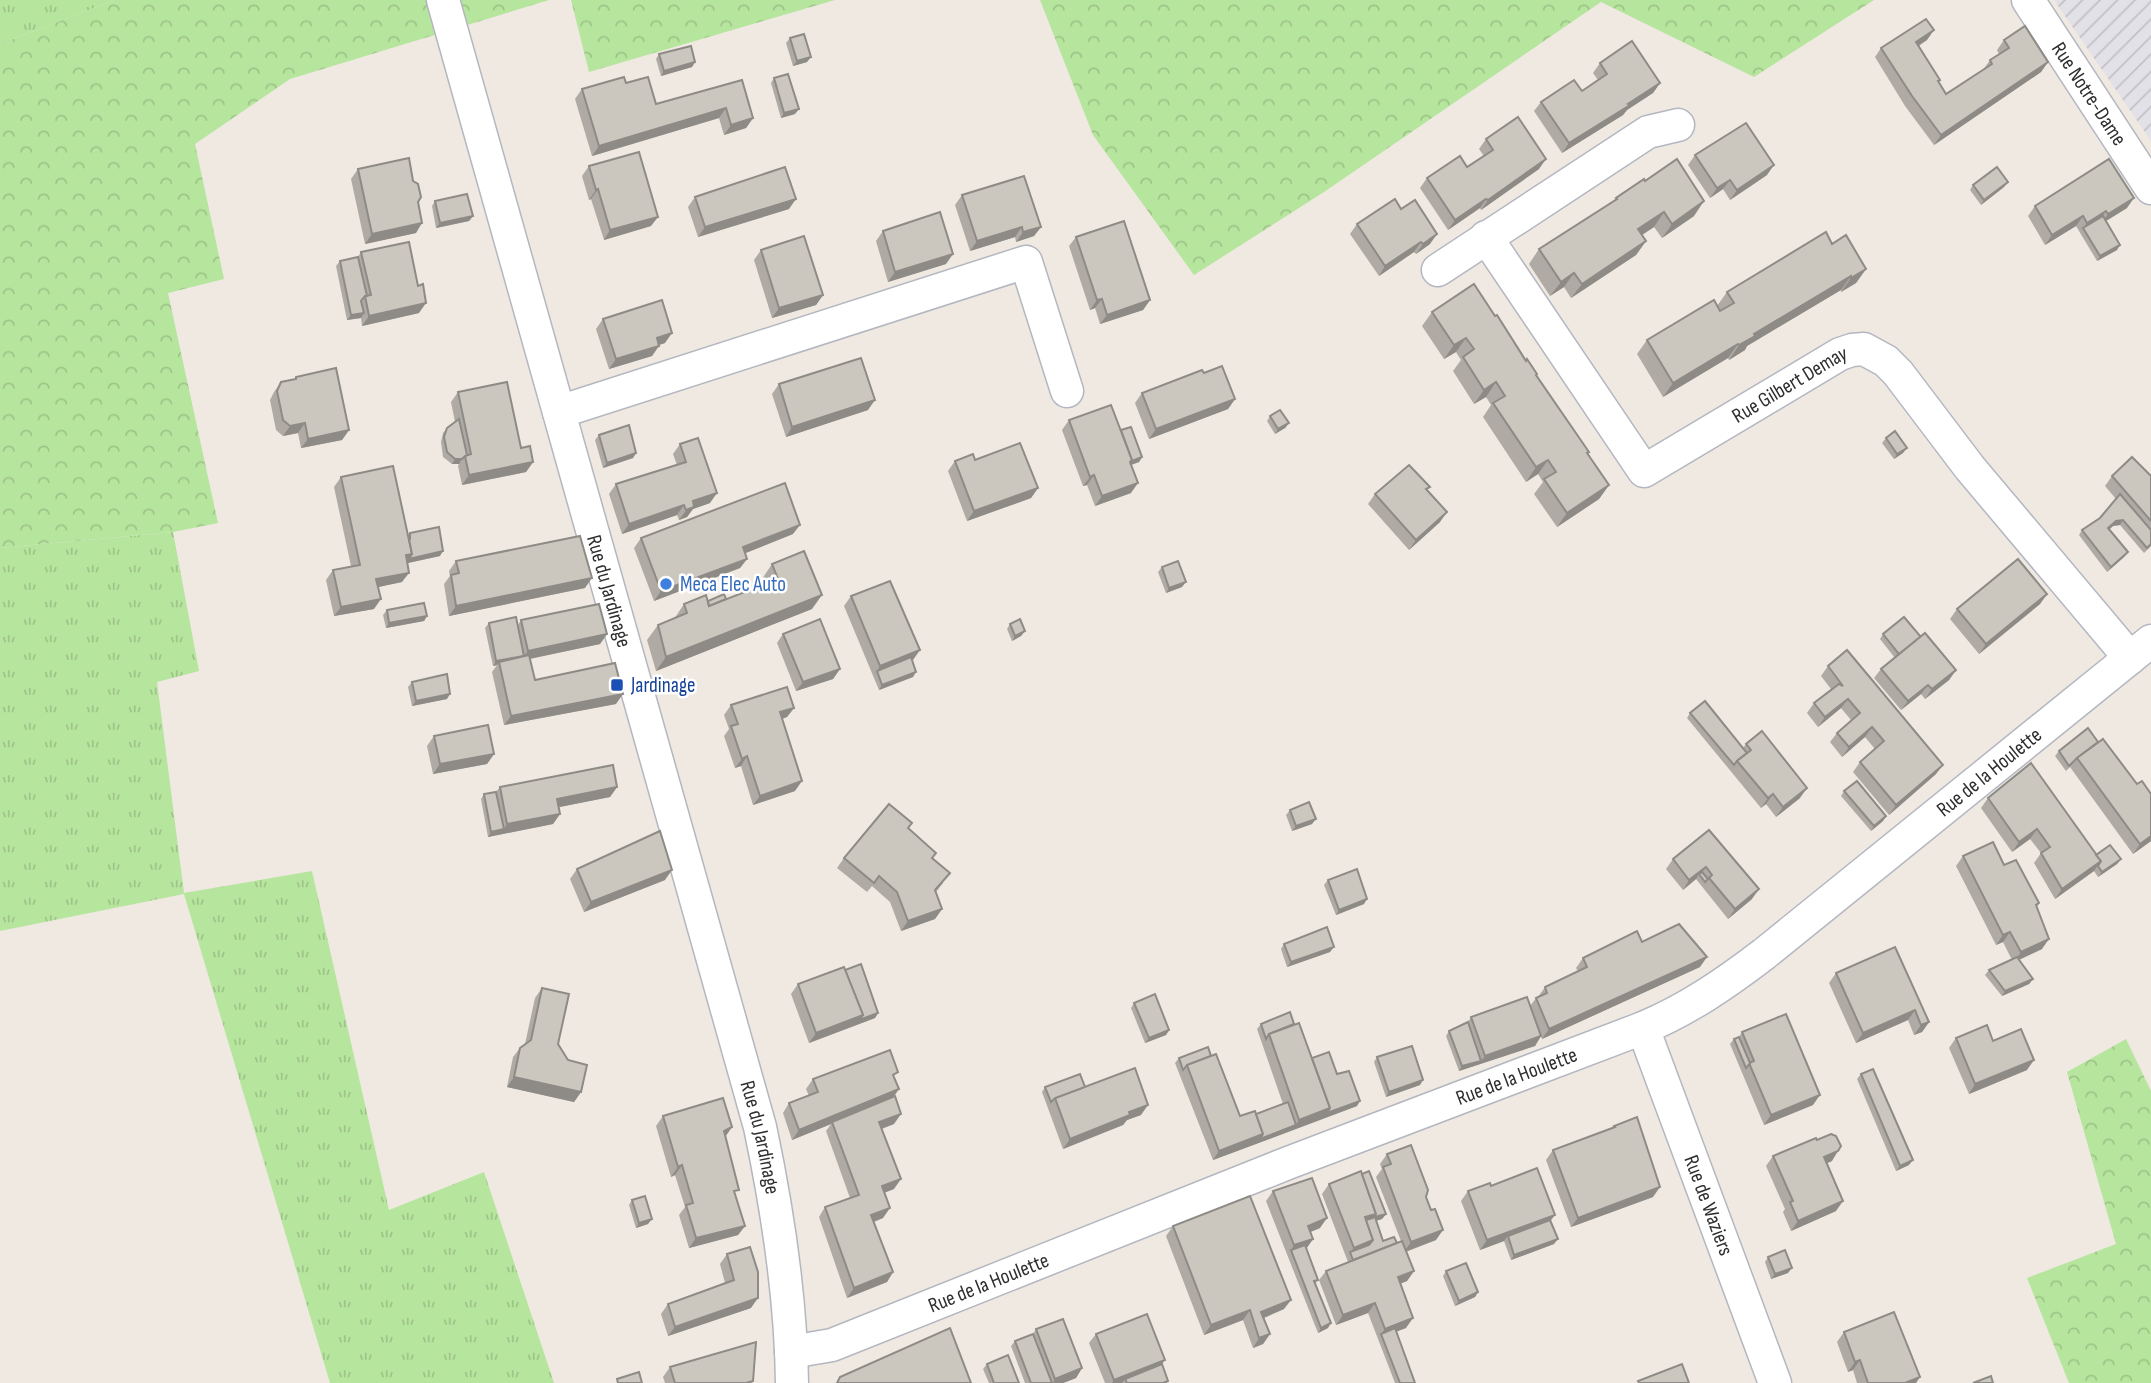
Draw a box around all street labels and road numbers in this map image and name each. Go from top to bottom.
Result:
street label: Rue Notre-Dame [2046,37,2132,150]
street label: Rue Gilbert Demay [1727,340,1850,428]
street label: Rue du Jardinage [582,532,637,650]
street label: Rue de la Houlette [1931,722,2047,822]
street label: Rue de la Houlette [1452,1042,1581,1111]
street label: Rue du Jardinage [735,1078,785,1196]
street label: Rue de Waziers [1679,1151,1739,1259]
street label: Rue de la Houlette [924,1247,1052,1318]

